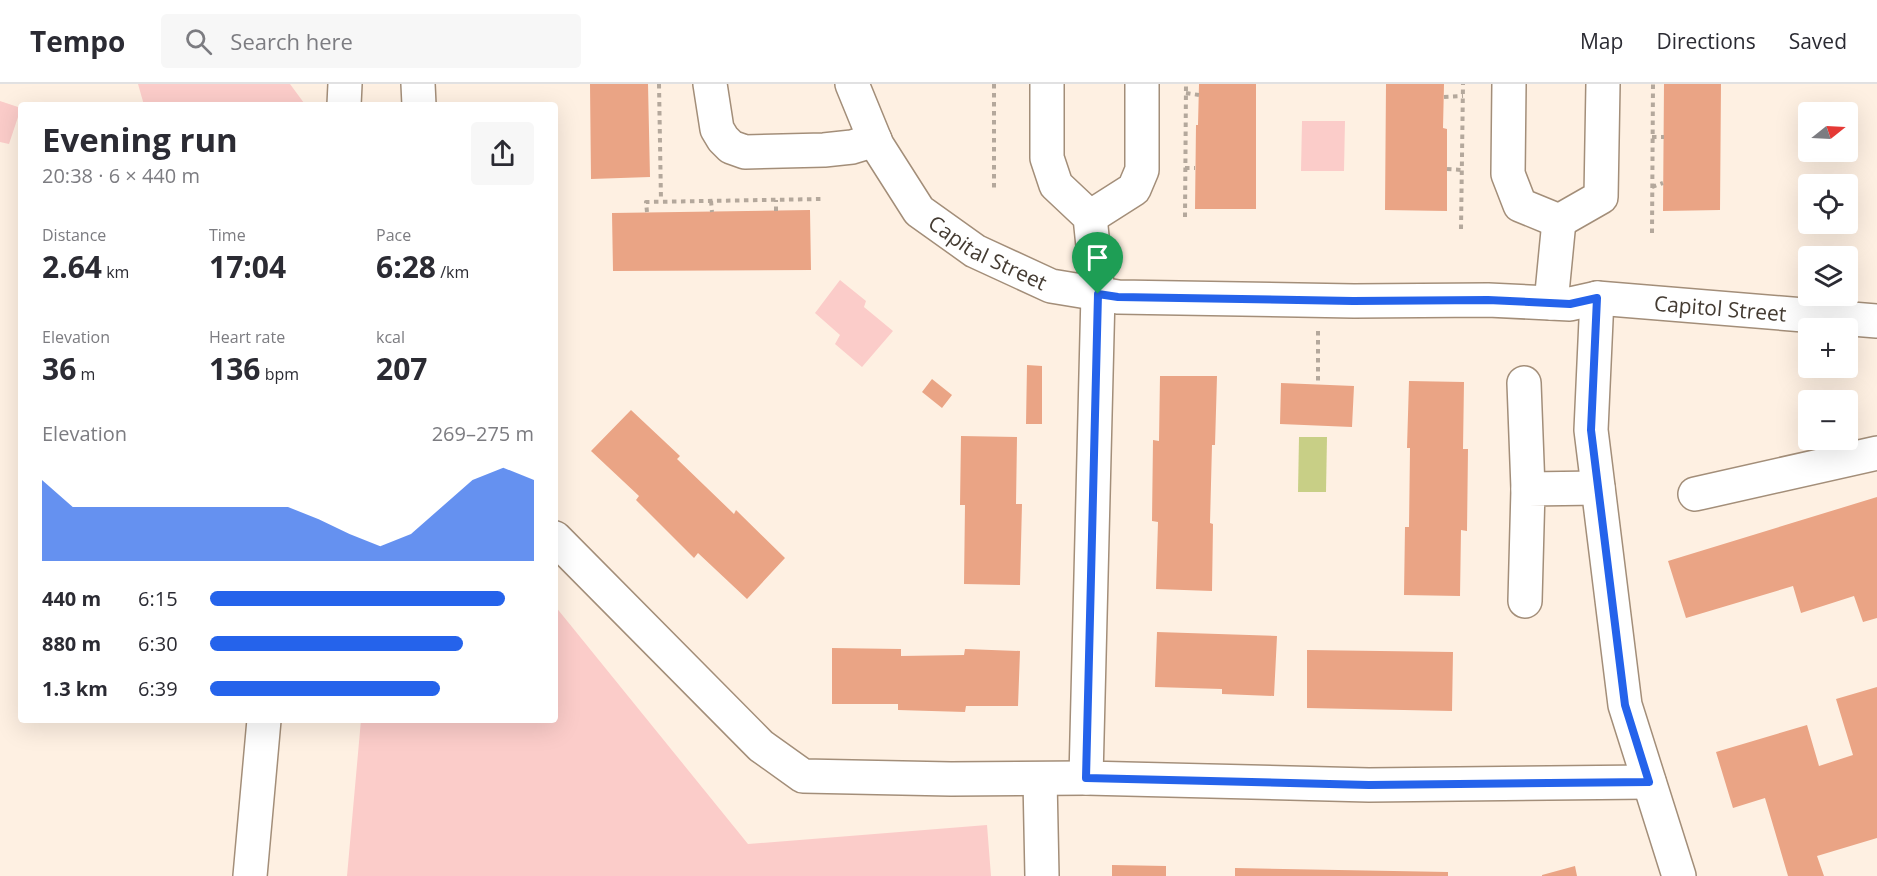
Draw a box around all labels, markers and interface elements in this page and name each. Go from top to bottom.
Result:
search box [161,14,581,68]
text: Tempo [30,22,125,60]
icon: search [182,25,215,58]
text: Search here [230,26,353,56]
text: Map [1580,27,1623,55]
text: Directions [1656,27,1756,55]
text: Saved [1789,27,1847,55]
north arrow [1798,102,1858,162]
map controls [1798,102,1858,450]
text: Evening run [42,117,238,162]
button: share [471,122,534,185]
text: 20:38 · 6 × 440 m [42,162,200,189]
button: locate [1798,174,1858,234]
street label: Capital Street [923,208,1052,296]
text: Distance [42,224,106,246]
text: Time [209,224,246,246]
text: Pace [376,224,411,246]
pin [1072,232,1123,294]
icon: arrive [1081,241,1114,274]
text: 2.64 [42,246,102,287]
text: 17:04 [209,246,286,287]
text: 6:28 [376,246,436,287]
button: layers [1798,246,1858,306]
text: km [102,261,129,283]
text: /km [436,261,469,283]
street label: Capitol Street [1653,289,1788,328]
button: + [1798,318,1858,378]
text: Elevation [42,326,110,348]
text: Heart rate [209,326,285,348]
text: kcal [376,326,405,348]
text: 36 [42,348,76,389]
text: 136 [209,348,260,389]
text: 207 [376,348,427,389]
text: m [76,363,95,385]
text: bpm [260,363,299,385]
button: − [1798,390,1858,450]
text: Elevation [42,420,127,447]
text: 269–275 m [432,420,534,447]
text: 440 m [42,585,101,612]
text: 6:15 [138,585,178,612]
text: 880 m [42,630,101,657]
text: 6:30 [138,630,178,657]
text: 1.3 km [42,675,108,702]
text: 6:39 [138,675,178,702]

